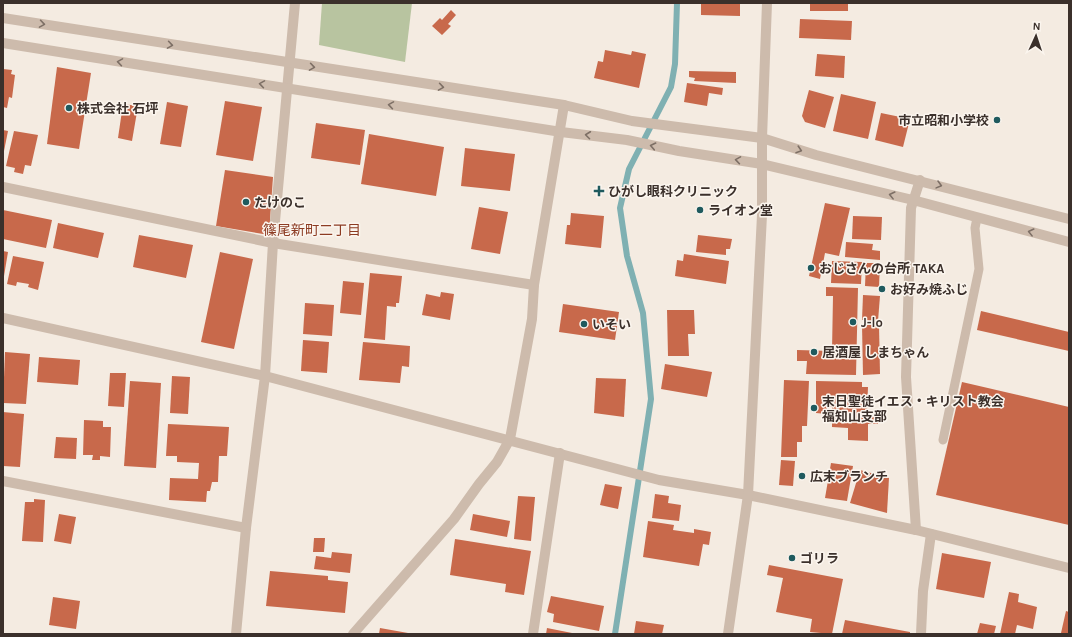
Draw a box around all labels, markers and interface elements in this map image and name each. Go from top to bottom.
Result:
north arrow [1016,16,1056,56]
one-way arrow [38,19,45,28]
text: N [1032,20,1041,33]
one-way arrow [167,40,173,49]
one-way arrow [117,58,123,66]
one-way arrow [309,62,315,71]
one-way arrow [259,80,265,89]
one-way arrow [438,82,444,91]
place label: 株式会社 石坪 [77,101,158,116]
one-way arrow [387,101,394,109]
marker: 株式会社 石坪 [64,103,74,113]
place label: 市立昭和小学校 [898,113,989,128]
marker: 市立昭和小学校 [992,115,1002,125]
one-way arrow [585,131,591,140]
one-way arrow [650,142,656,150]
one-way arrow [796,145,803,154]
one-way arrow [735,156,741,165]
one-way arrow [935,180,942,189]
place label: ひがし眼科クリニック [608,184,738,199]
marker: ひがし眼科クリニック [593,185,605,197]
one-way arrow [889,191,895,199]
place label: たけのこ [254,195,306,210]
marker: たけのこ [241,197,251,207]
place label: ライオン堂 [708,203,773,218]
marker: ライオン堂 [695,205,705,215]
district label: 篠尾新町二丁目 [263,222,361,239]
one-way arrow [1028,228,1035,237]
place label: おじさんの台所 TAKA [819,261,944,276]
marker: おじさんの台所 TAKA [806,263,816,273]
place label: お好み焼ふじ [890,282,968,297]
marker: お好み焼ふじ [877,284,887,294]
place label: J-lo [861,315,883,330]
place label: いそい [592,317,631,332]
marker: J-lo [848,317,858,327]
marker: いそい [579,319,589,329]
place label: 居酒屋 しまちゃん [822,345,929,360]
marker: 居酒屋 しまちゃん [809,347,819,357]
place label: 末日聖徒イエス・キリスト教会 福知山支部 [822,394,1004,424]
marker: 末日聖徒イエス・キリスト教会 福知山支部 [809,403,819,413]
place label: 広末ブランチ [810,469,888,484]
marker: 広末ブランチ [797,471,807,481]
place label: ゴリラ [800,551,839,566]
marker: ゴリラ [787,553,797,563]

